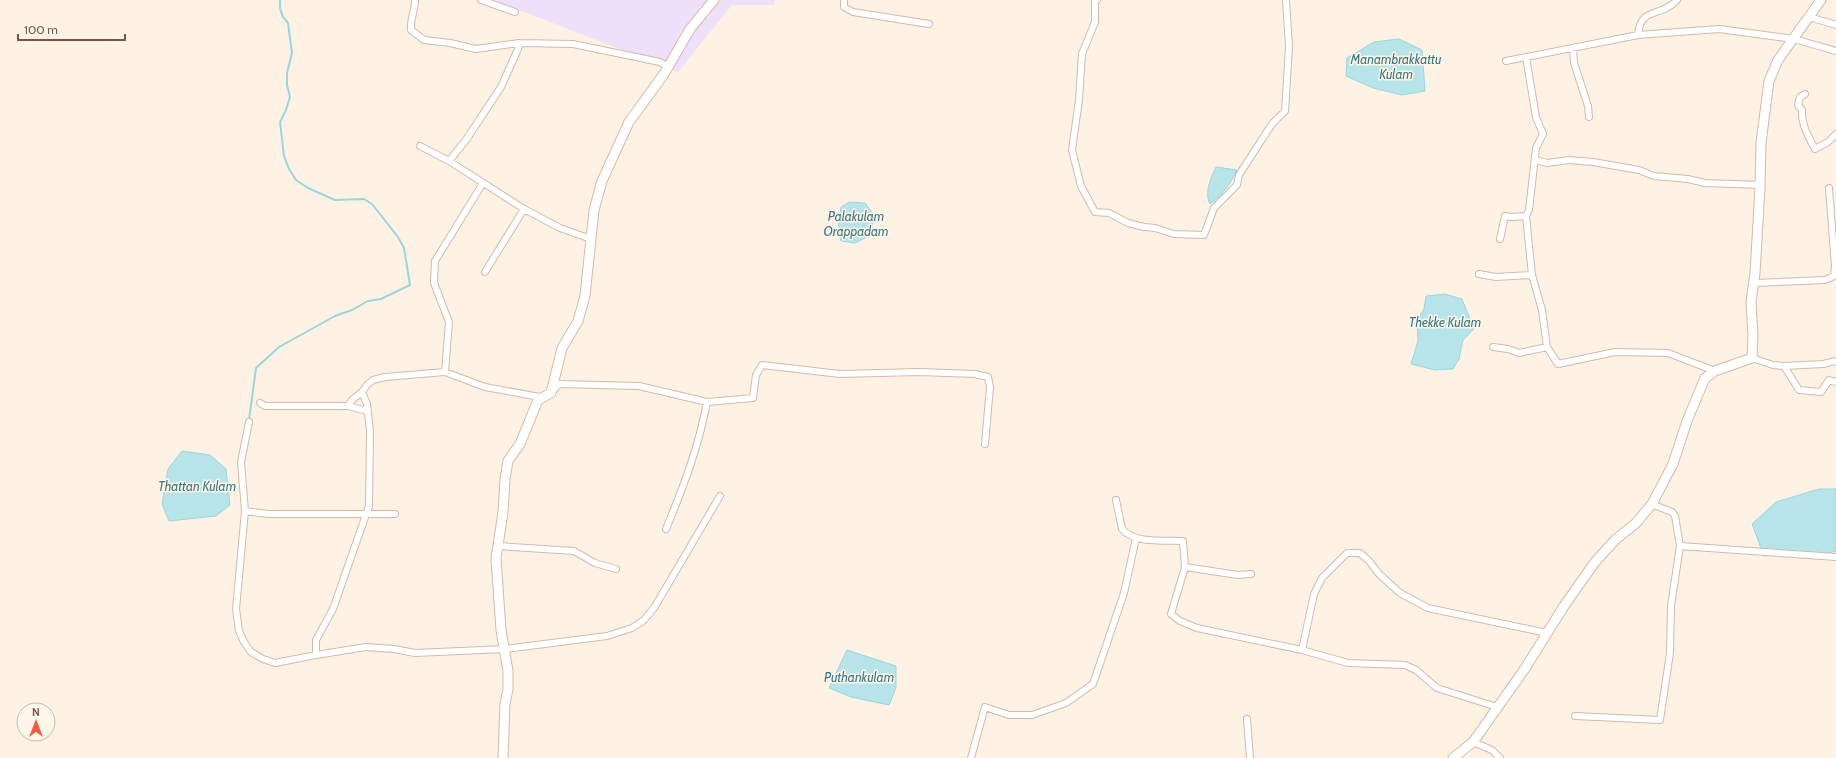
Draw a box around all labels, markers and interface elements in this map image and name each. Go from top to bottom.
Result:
scale bar [18,16,125,42]
text: 100 m [24,22,58,37]
water label: Manambrakkattu Kulam [1350,51,1442,82]
water label: Palakulam Orappadam [824,208,888,239]
water label: Thekke Kulam [1409,314,1481,330]
water label: Thattan Kulam [158,478,236,494]
water label: Puthankulam [824,669,894,685]
north arrow [16,702,56,742]
text: N [32,705,40,719]

